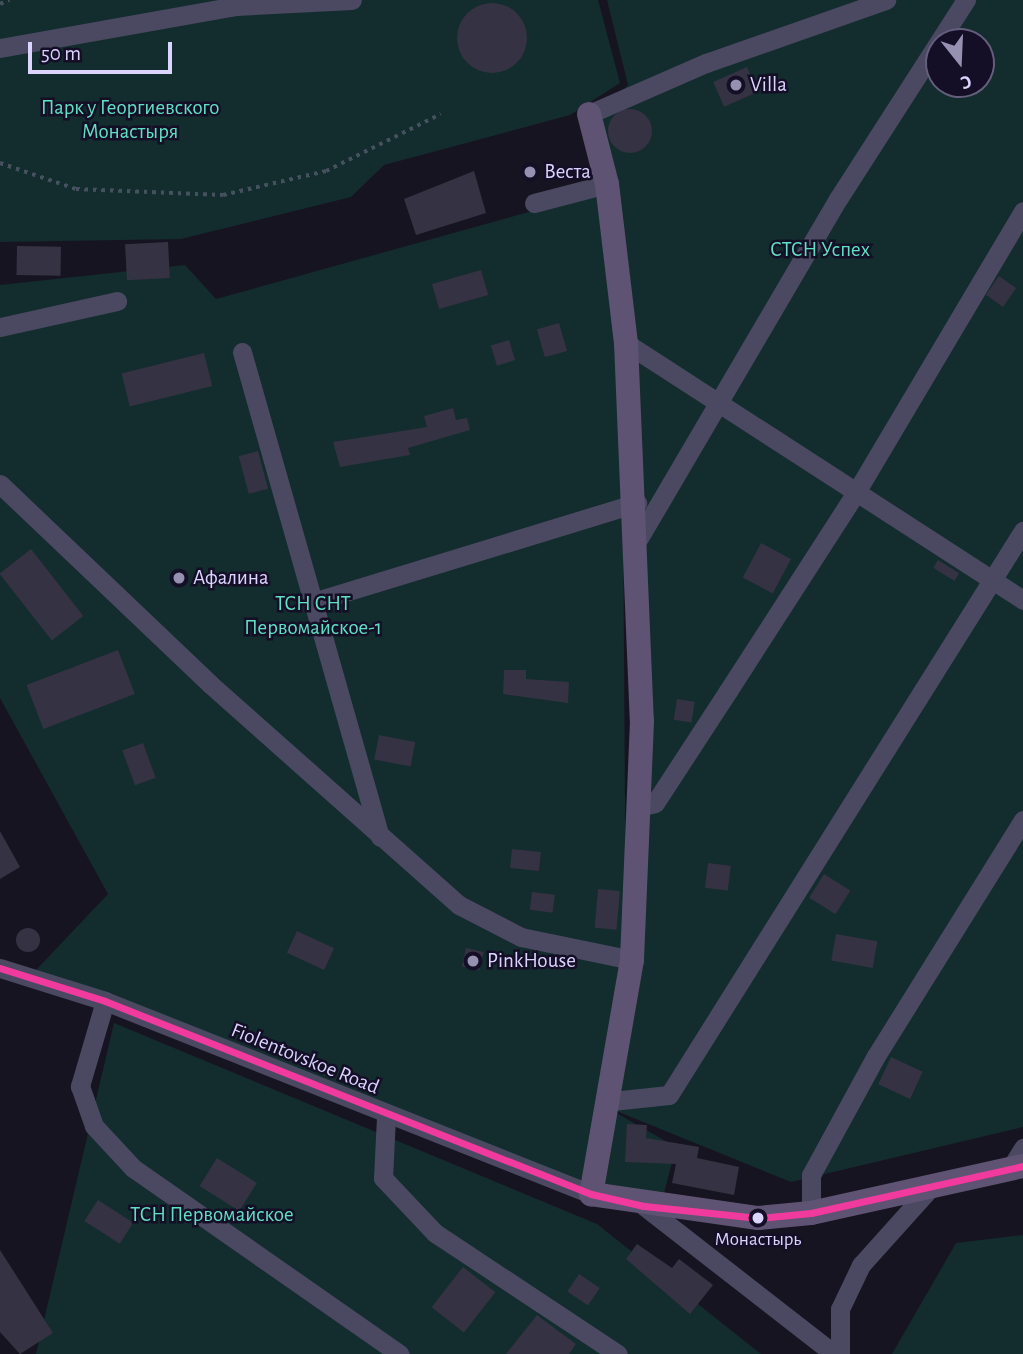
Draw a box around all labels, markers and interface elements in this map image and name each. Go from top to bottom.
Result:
scale bar [32,28,175,72]
north arrow [925,28,995,98]
text: 50 m [41,43,81,64]
text: С [958,71,974,92]
place label: Villa [750,72,787,98]
marker: Villa [728,77,744,93]
park label: Парк у Георгиевского Монастыря [41,95,219,145]
place label: Веста [544,159,591,185]
marker: Веста [522,164,538,180]
park label: СТСН Успех [770,237,870,263]
place label: Афалина [193,565,269,591]
marker: Афалина [171,570,187,586]
park label: ТСН СНТ Первомайское-1 [244,591,382,641]
place label: PinkHouse [487,948,576,974]
marker: PinkHouse [465,953,481,969]
street label: Fiolentovskoe Road [227,1018,383,1100]
park label: ТСН Первомайское [130,1202,294,1228]
marker: Монастырь [751,1211,765,1225]
place label: Монастырь [715,1229,801,1251]

